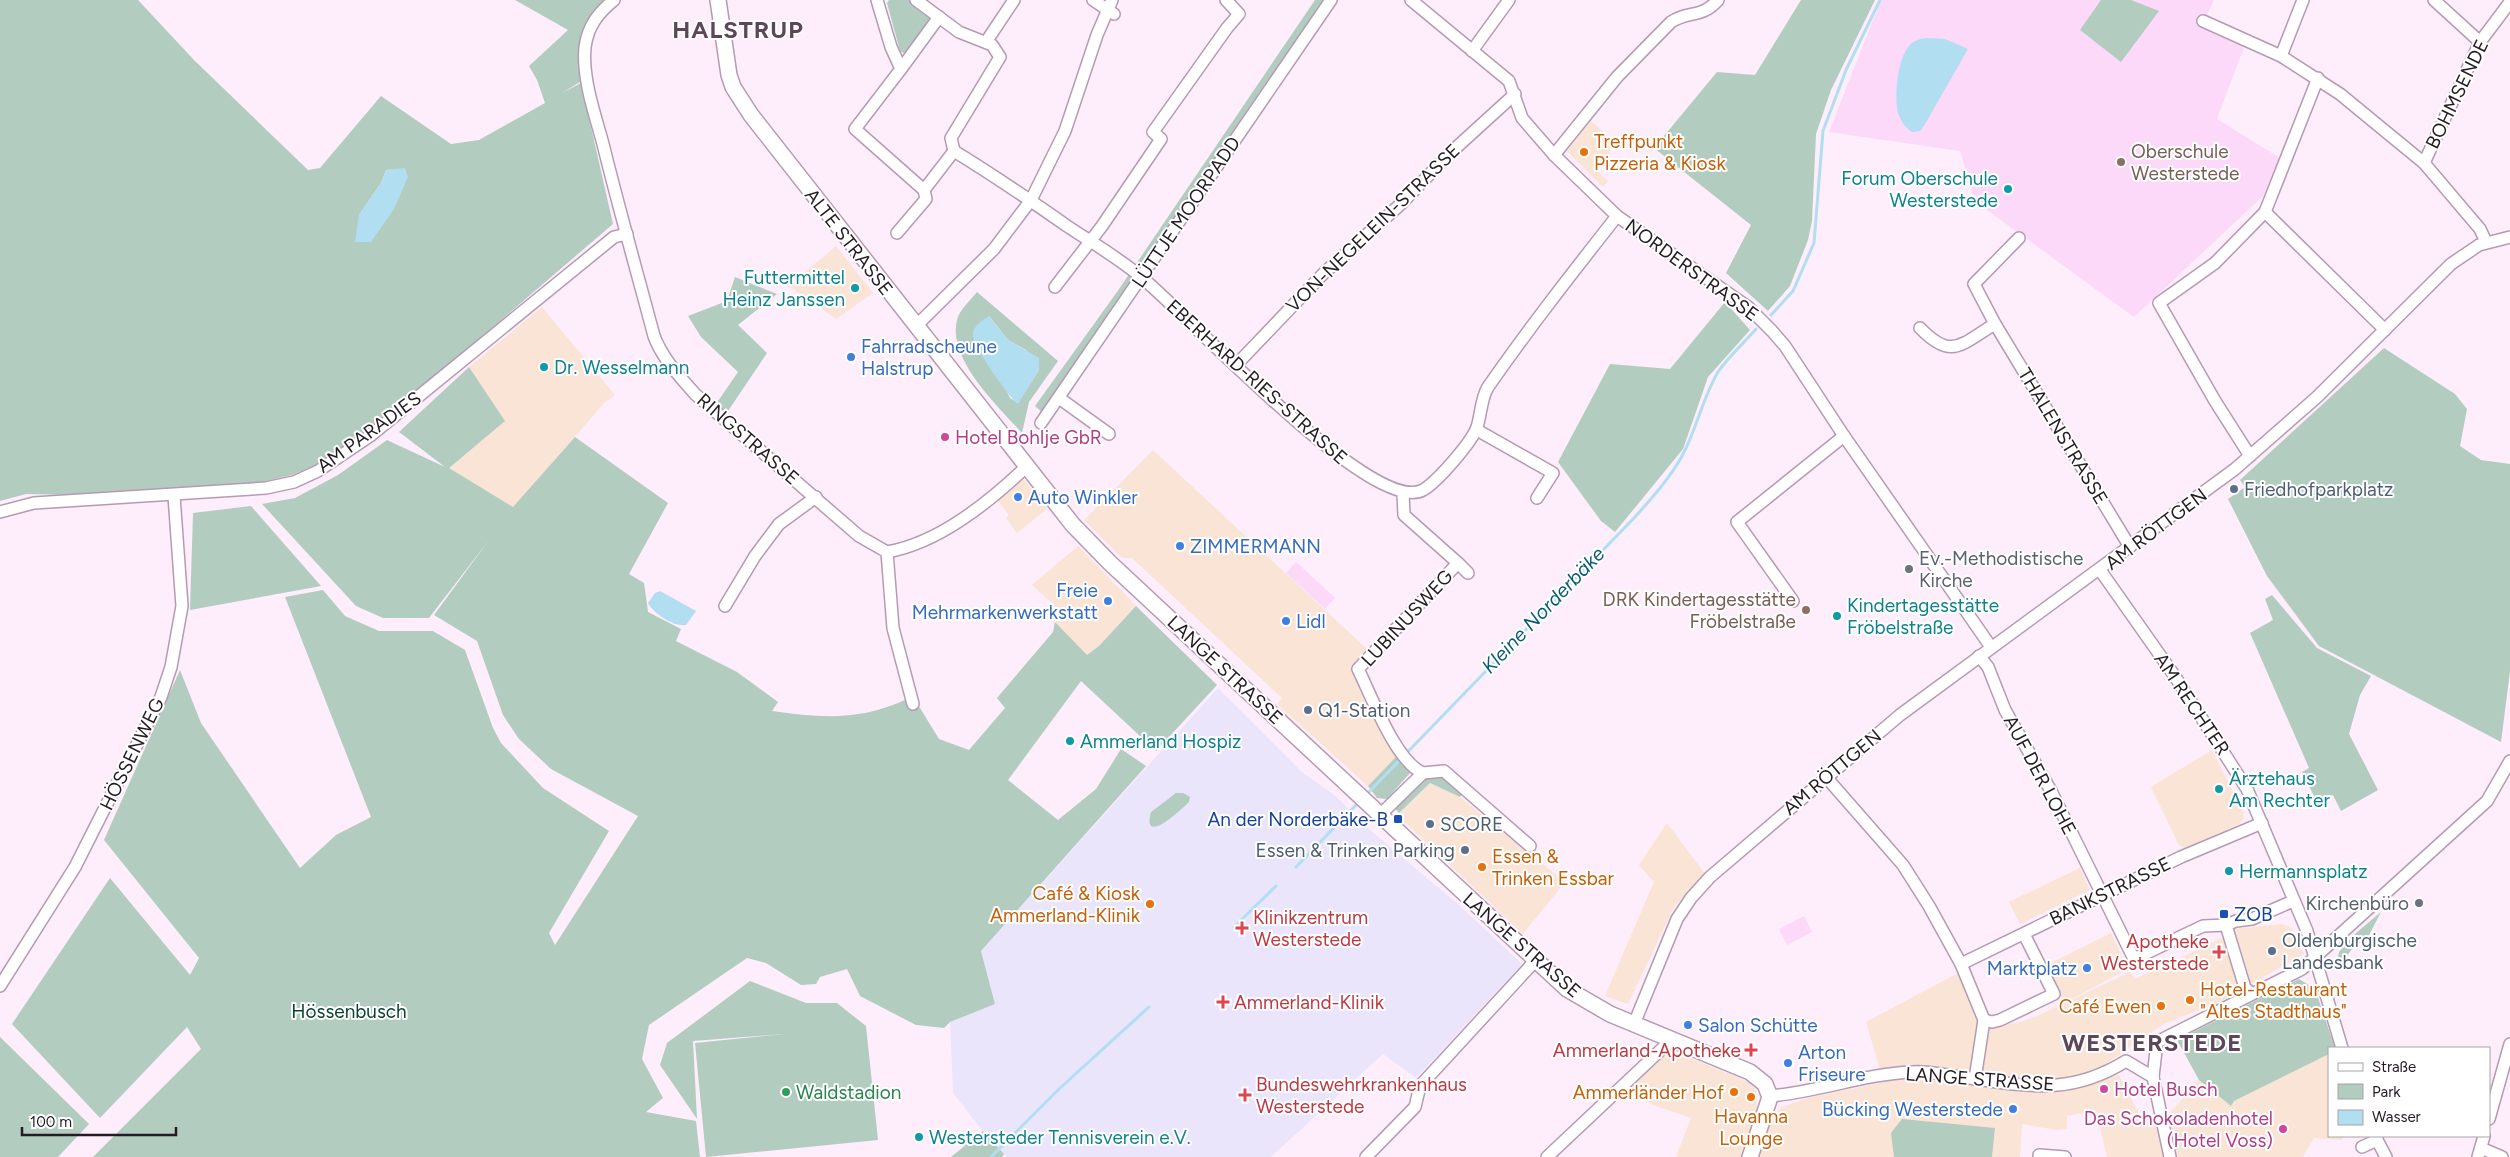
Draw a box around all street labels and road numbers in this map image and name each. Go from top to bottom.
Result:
street label: BOHMSENDE [2421,36,2493,152]
street label: LÜTTJE MOORPADD [1127,132,1245,292]
street label: VON-NEGELEIN-STRASSE [1281,139,1465,317]
street label: ALTE STRASSE [800,184,898,300]
street label: NORDERSTRASSE [1621,214,1763,326]
street label: EBERHARD-RIES-STRASSE [1162,295,1352,469]
street label: THALENSTRASSE [2013,364,2113,508]
street label: AM PARADIES [312,386,426,478]
street label: RINGSTRASSE [692,388,804,490]
street label: AM RÖTTGEN [2101,483,2211,575]
street label: LUBINUSWEG [1356,565,1458,671]
street label: LANGE STRASSE [1163,611,1287,729]
street label: AM RECHTER [2149,649,2235,760]
street label: HÖSSENWEG [95,694,169,814]
street label: AUF DER LOHE [1999,711,2081,839]
street label: AM RÖTTGEN [1778,724,1886,820]
street label: BANKSTRASSE [2046,852,2174,930]
street label: LANGE STRASSE [1458,887,1586,1003]
street label: LANGE STRASSE [1905,1062,2055,1096]

